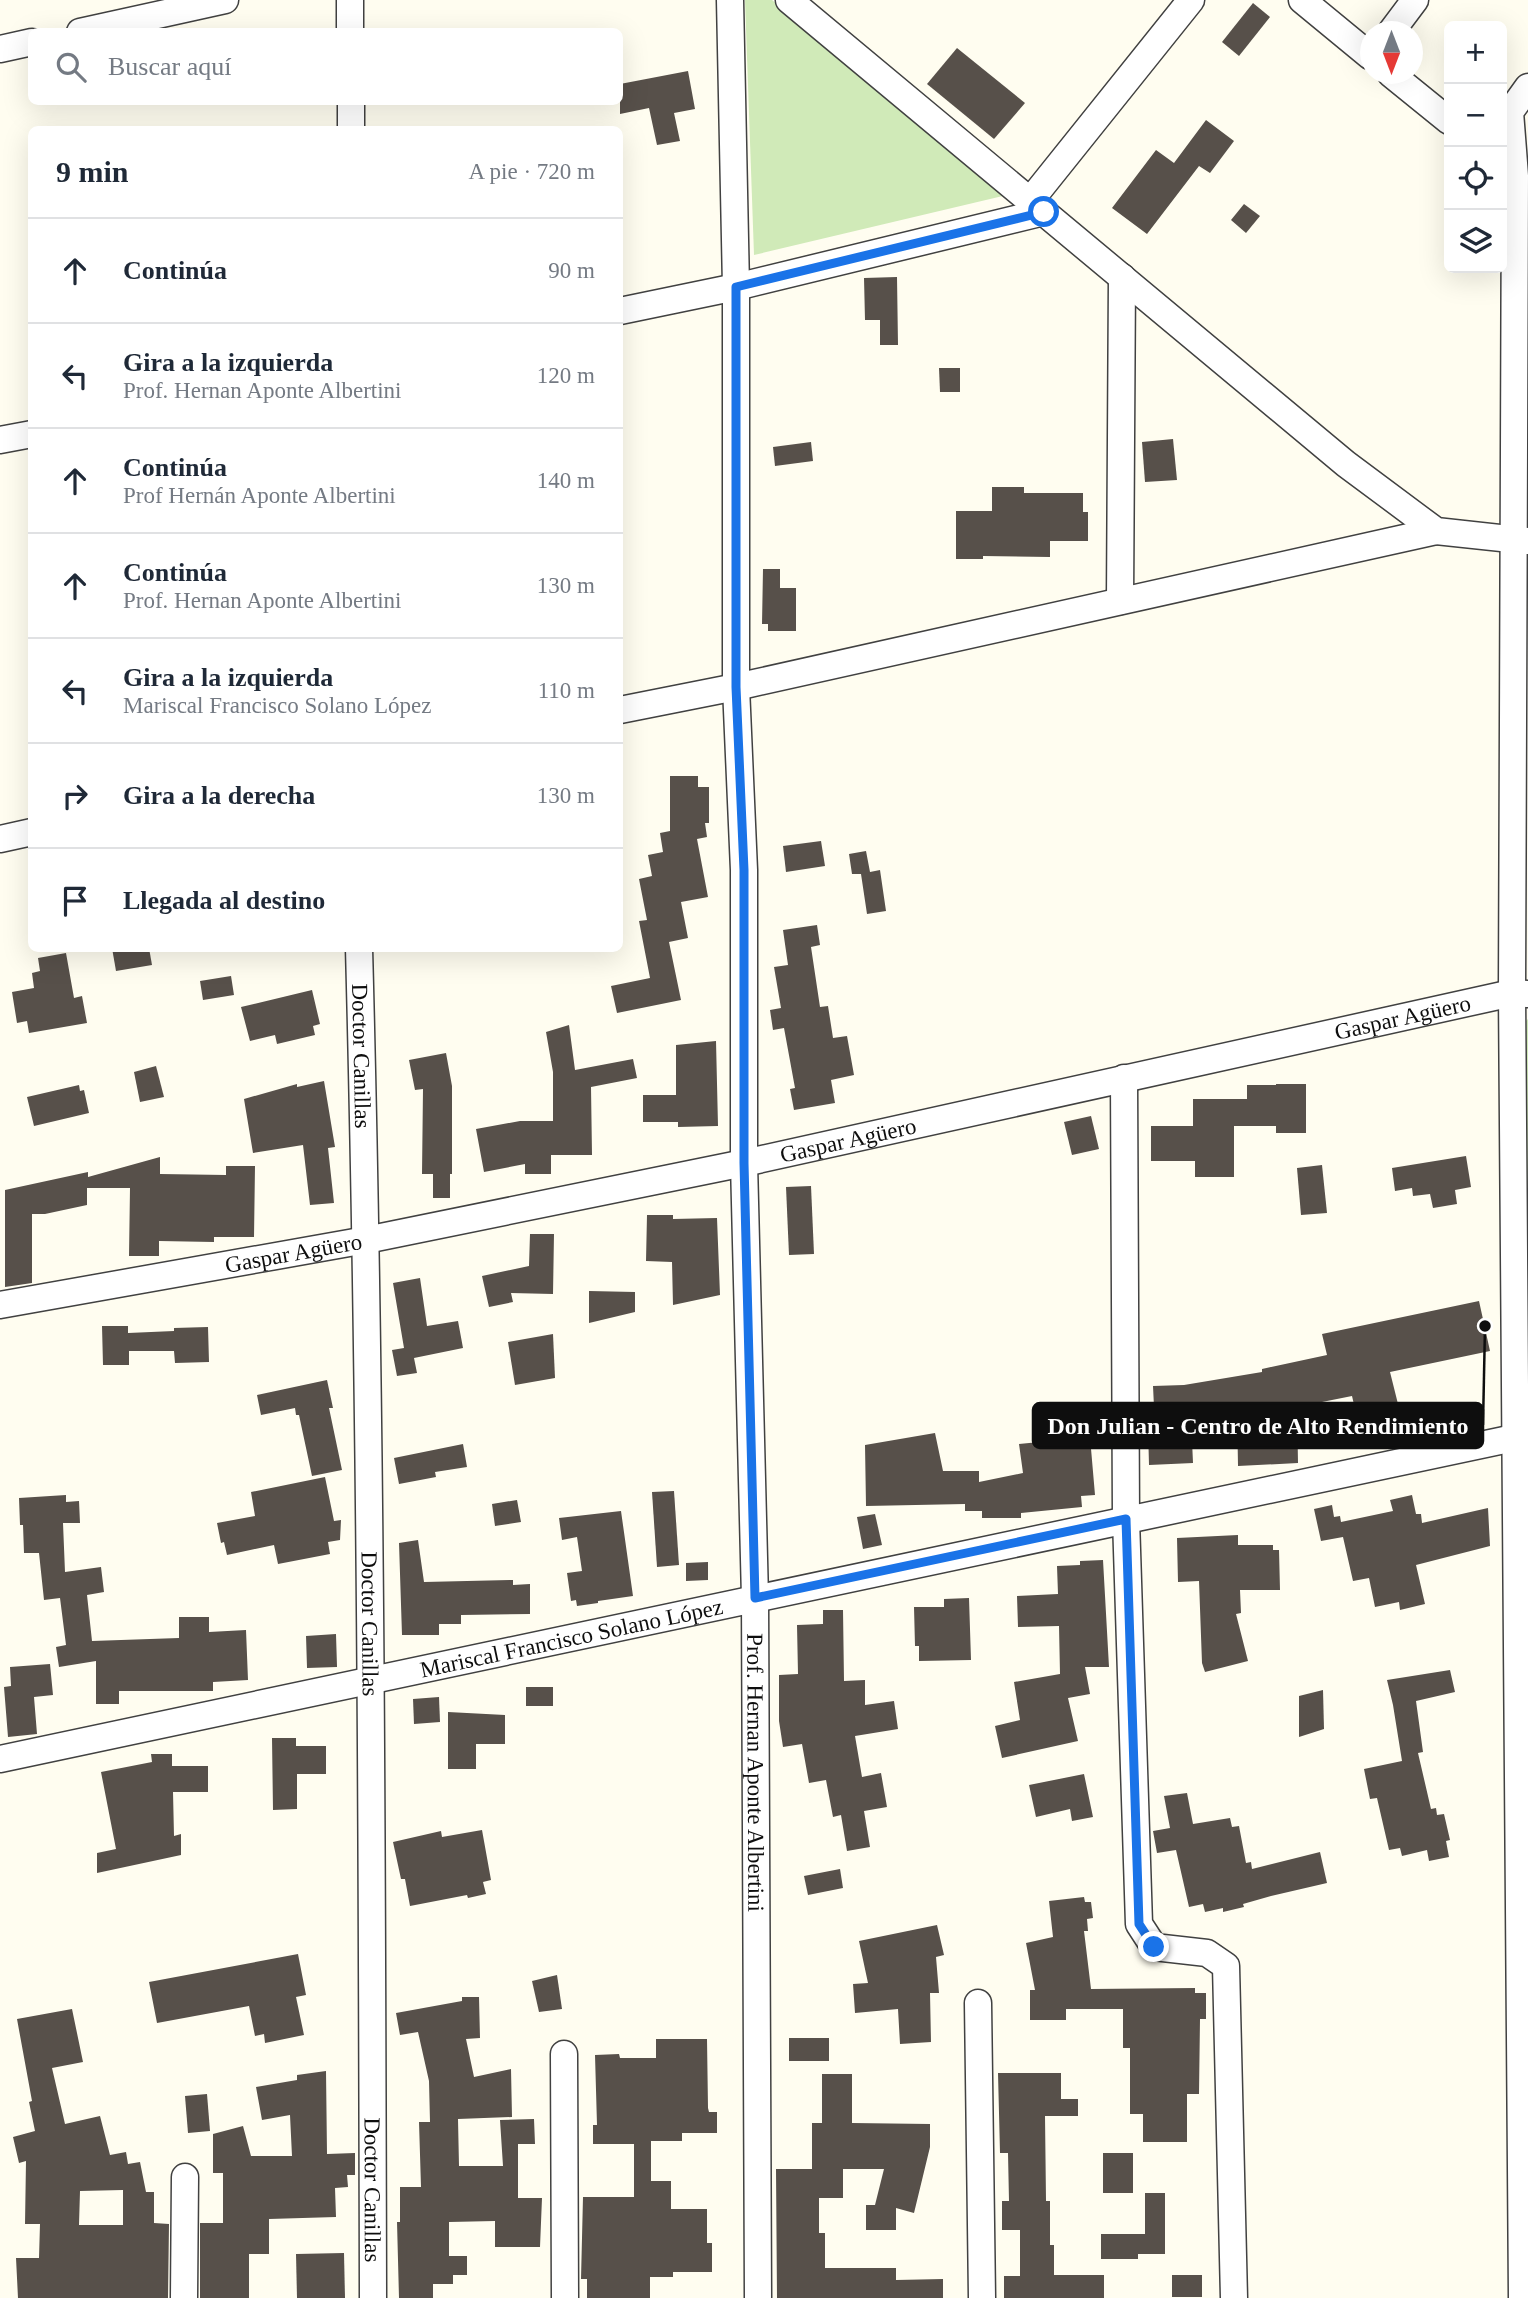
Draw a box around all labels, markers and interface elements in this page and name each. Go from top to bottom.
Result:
north arrow [1360,21,1423,84]
map controls [1444,21,1507,273]
button: + [1444,21,1507,84]
search box [28,28,623,105]
icon: search [52,48,90,86]
text: Buscar aquí [108,52,231,81]
button: − [1444,84,1507,147]
button: locate [1444,147,1507,210]
text: 9 min [56,155,129,188]
text: A pie · 720 m [469,159,595,184]
route start [1028,196,1059,227]
button: layers [1444,210,1507,273]
icon: ahead [56,252,94,290]
text: Continúa [123,256,227,285]
text: 90 m [548,258,595,283]
text: Gira a la izquierda [123,348,333,377]
icon: left [56,357,94,395]
text: 120 m [537,363,595,388]
text: Prof. Hernan Aponte Albertini [123,378,402,403]
text: Continúa [123,453,227,482]
icon: ahead [56,462,94,500]
text: 140 m [537,468,595,493]
text: Prof Hernán Aponte Albertini [123,483,396,508]
text: Continúa [123,558,227,587]
icon: ahead [56,567,94,605]
text: 130 m [537,573,595,598]
text: Prof. Hernan Aponte Albertini [123,588,402,613]
text: Gira a la izquierda [123,663,333,692]
icon: left [56,672,94,710]
text: 110 m [538,678,595,703]
text: Mariscal Francisco Solano López [123,693,432,718]
icon: right [56,777,94,815]
text: Gira a la derecha [123,781,315,810]
text: 130 m [537,783,595,808]
icon: arrive [56,882,94,920]
text: Llegada al destino [123,886,325,915]
street label: Doctor Canillas [347,983,375,1129]
street label: Gaspar Agüero [1332,991,1473,1045]
street label: Gaspar Agüero [778,1113,919,1168]
street label: Gaspar Agüero [223,1229,364,1278]
callout: Don Julian - Centro de Alto Rendimiento [1033,1403,1483,1448]
text: Don Julian - Centro de Alto Rendimiento [1048,1413,1468,1439]
street label: Doctor Canillas [356,1551,383,1697]
street label: Mariscal Francisco Solano López [418,1594,725,1683]
street label: Prof. Hernan Aponte Albertini [742,1633,768,1912]
route end [1138,1931,1169,1962]
street label: Doctor Canillas [360,2117,385,2263]

